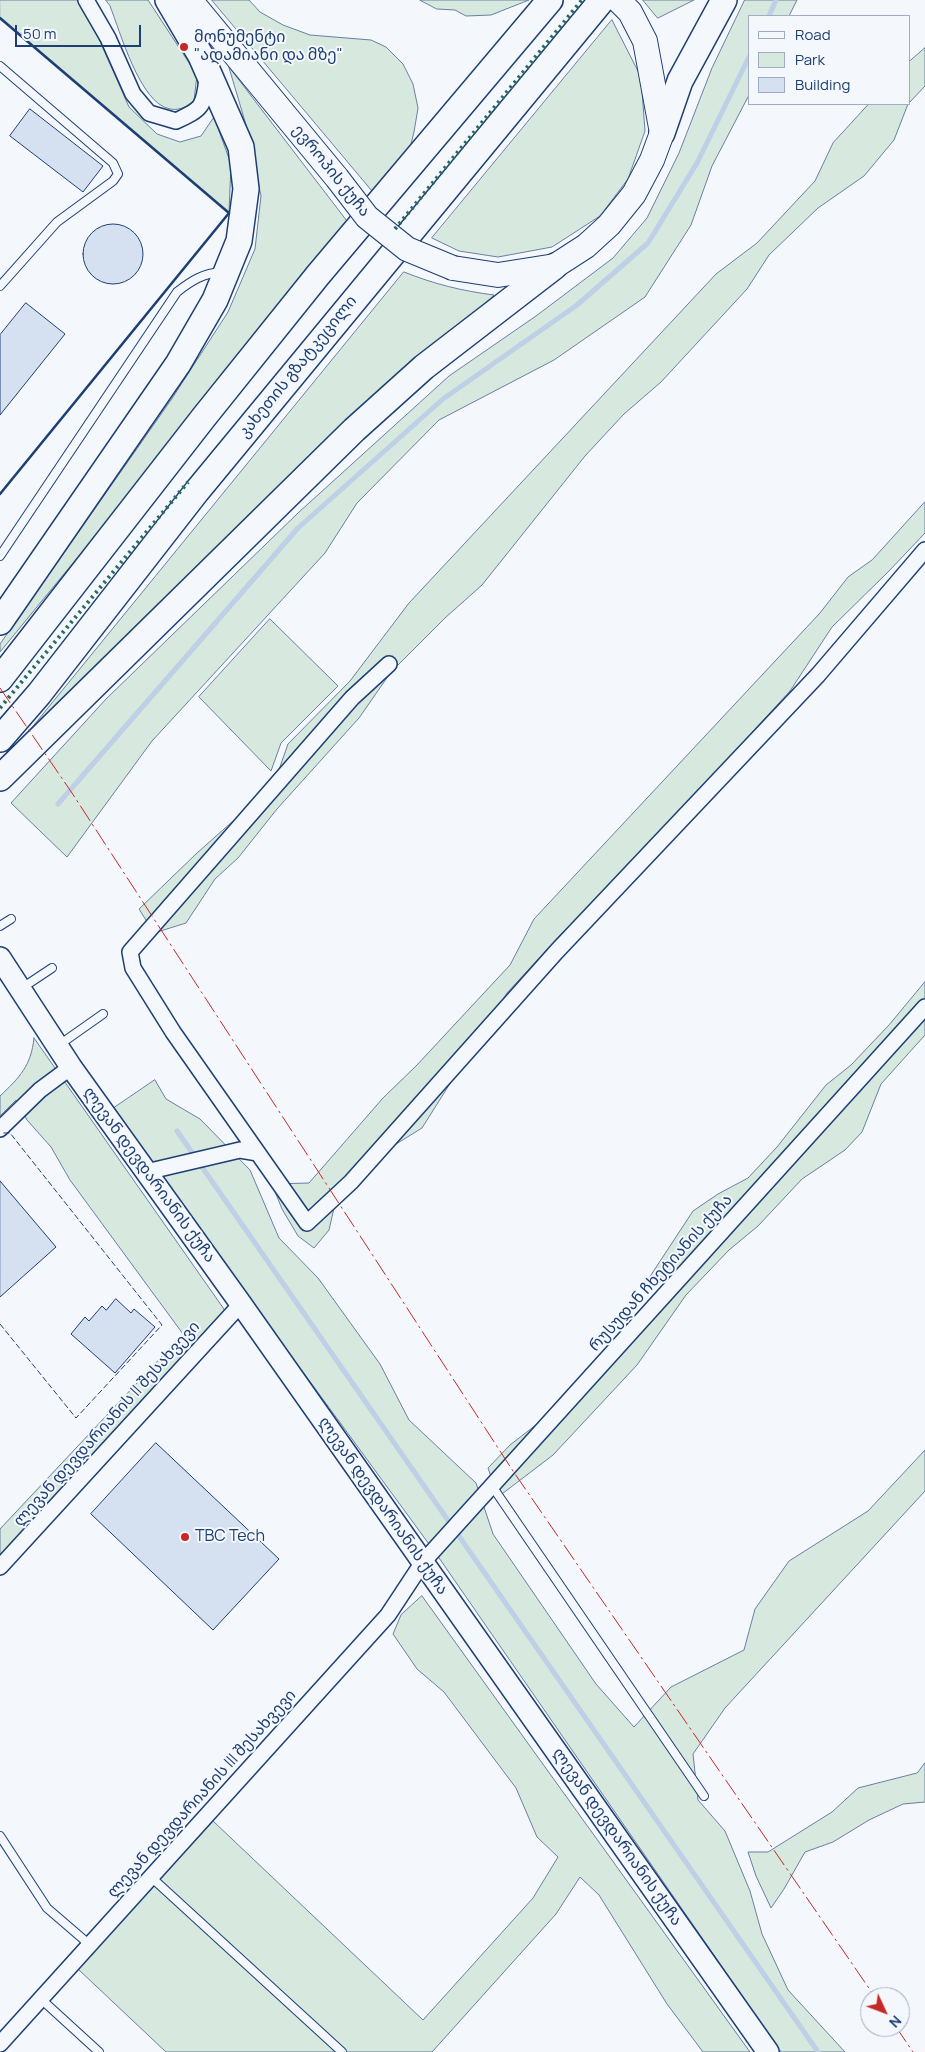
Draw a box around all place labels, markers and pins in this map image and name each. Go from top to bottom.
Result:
place label: მონუმენტი "ადამიანი და მზე" [194,28,343,66]
marker: მონუმენტი "ადამიანი და მზე" [178,41,190,53]
place label: TBC Tech [195,1527,265,1547]
marker: TBC Tech [179,1531,191,1543]

